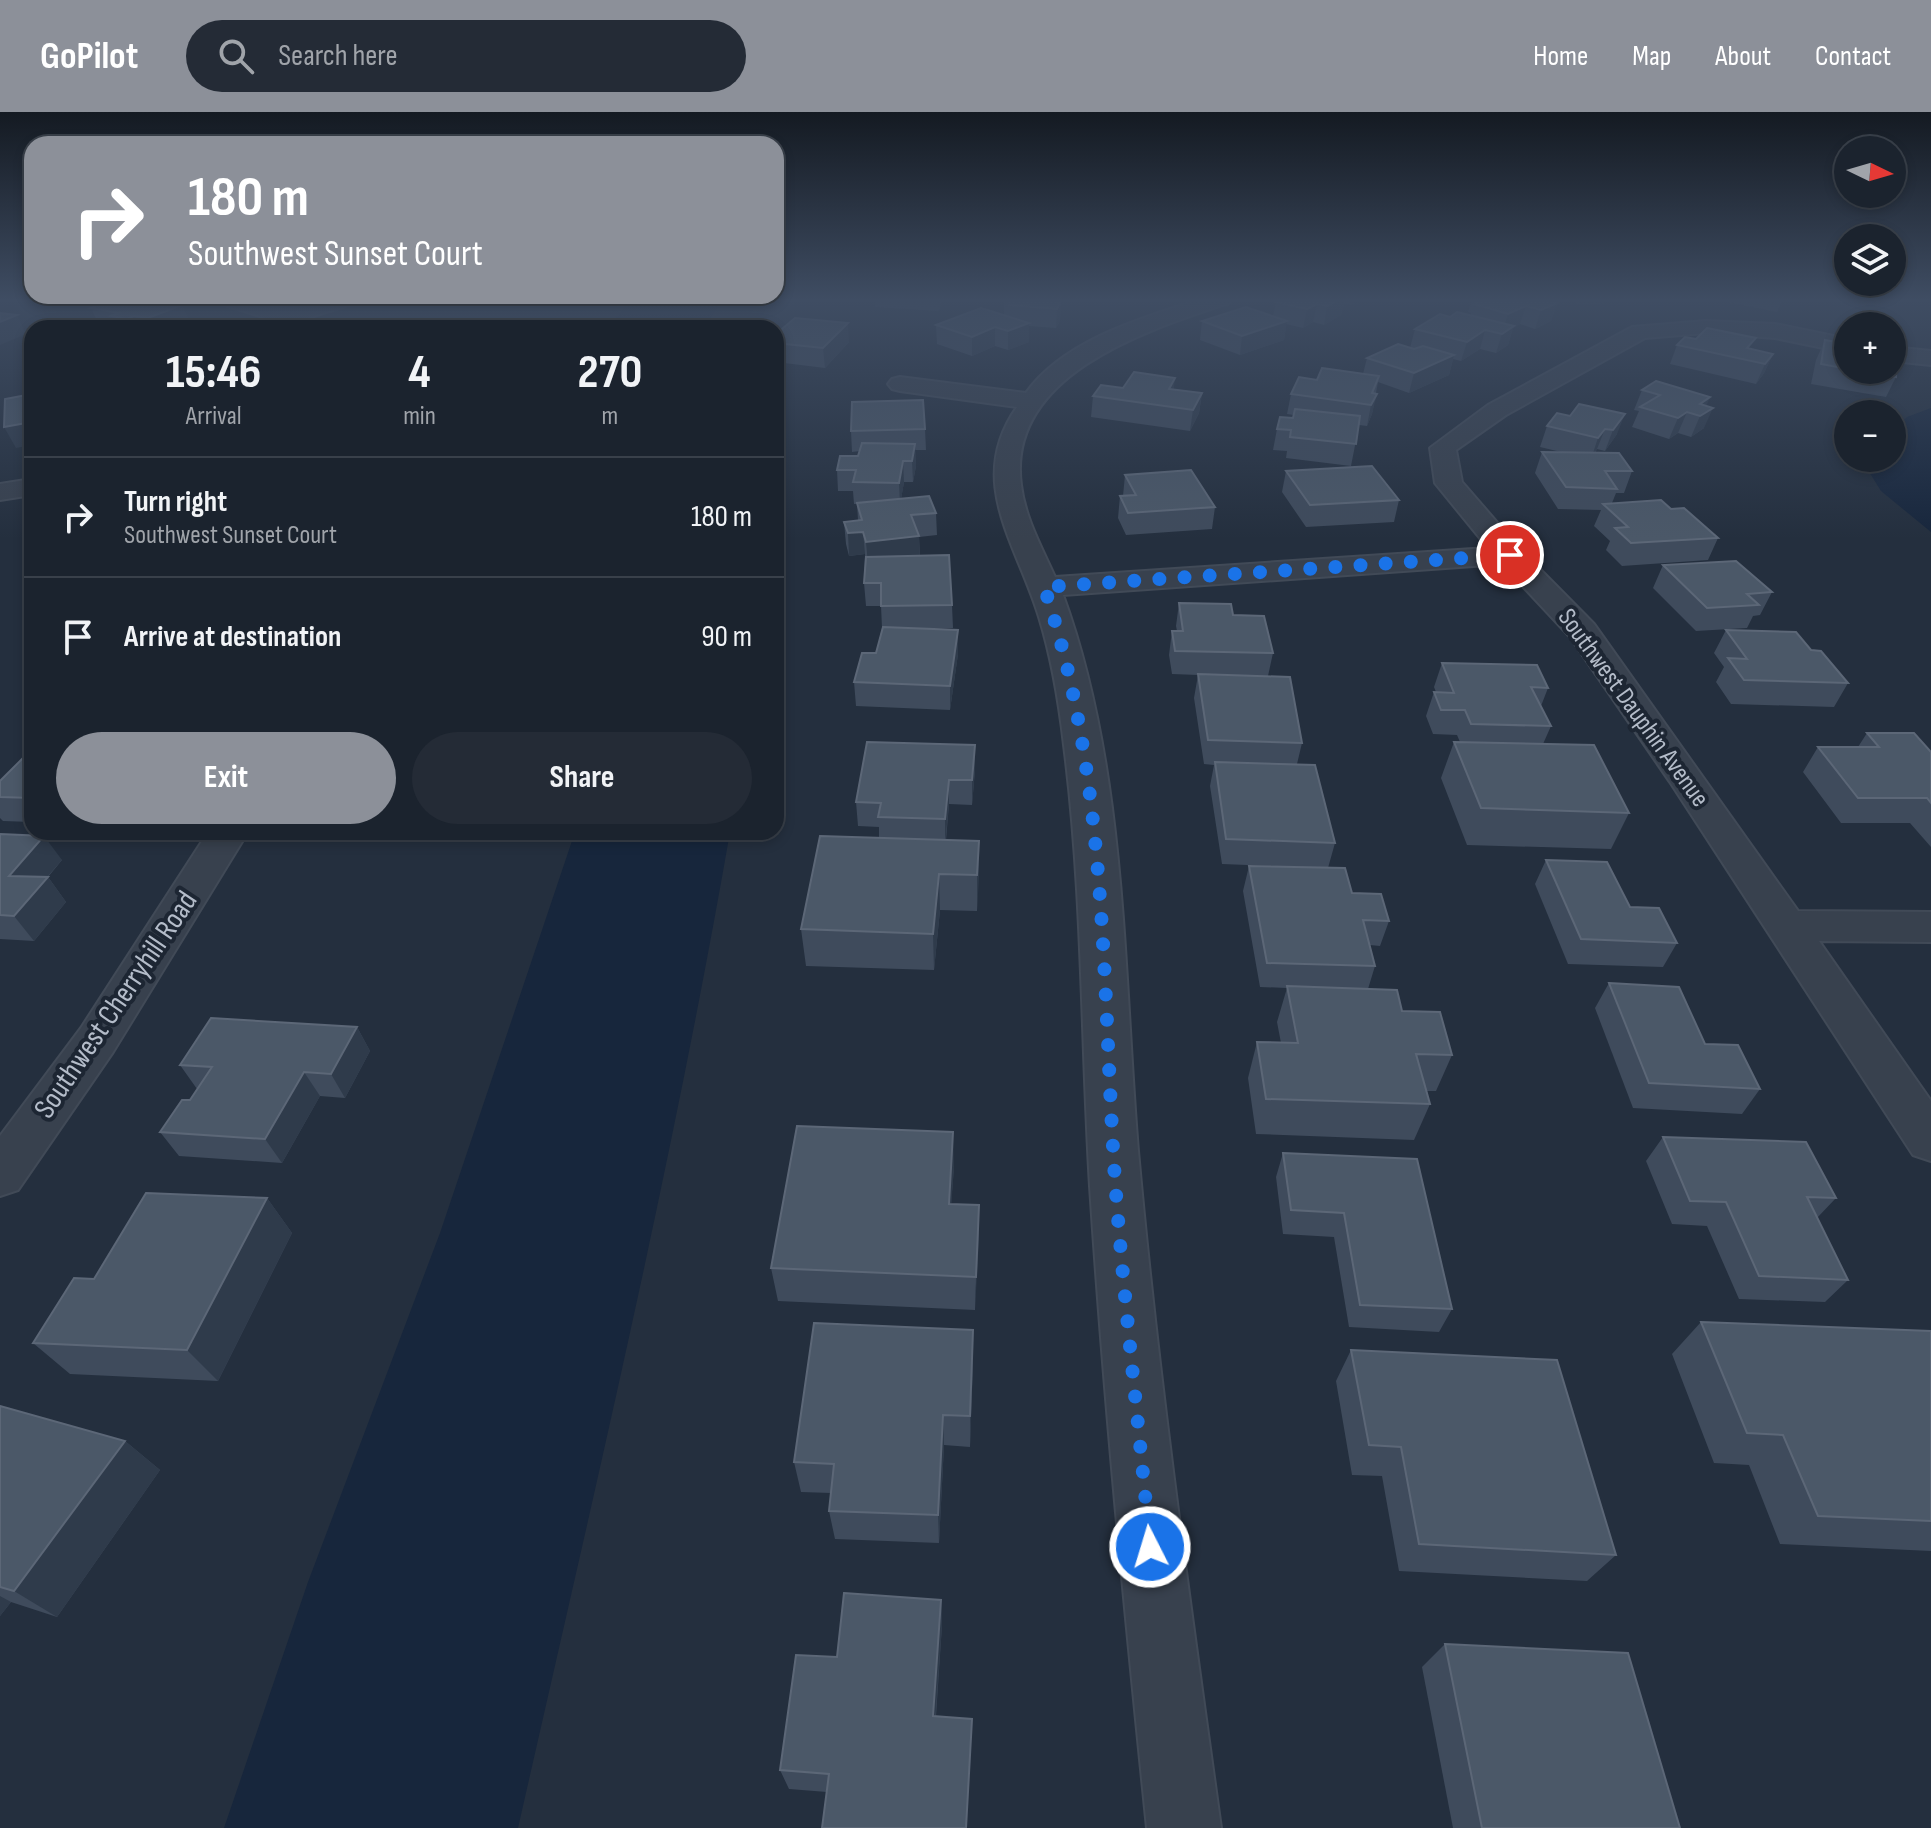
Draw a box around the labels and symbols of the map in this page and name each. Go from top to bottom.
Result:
north arrow [1834,136,1906,208]
pin [1476,521,1544,589]
street label: Southwest Dauphin Avenue [1551,603,1715,813]
street label: Southwest Cherryhill Road [27,885,205,1125]
position arrow [1108,1505,1192,1589]

